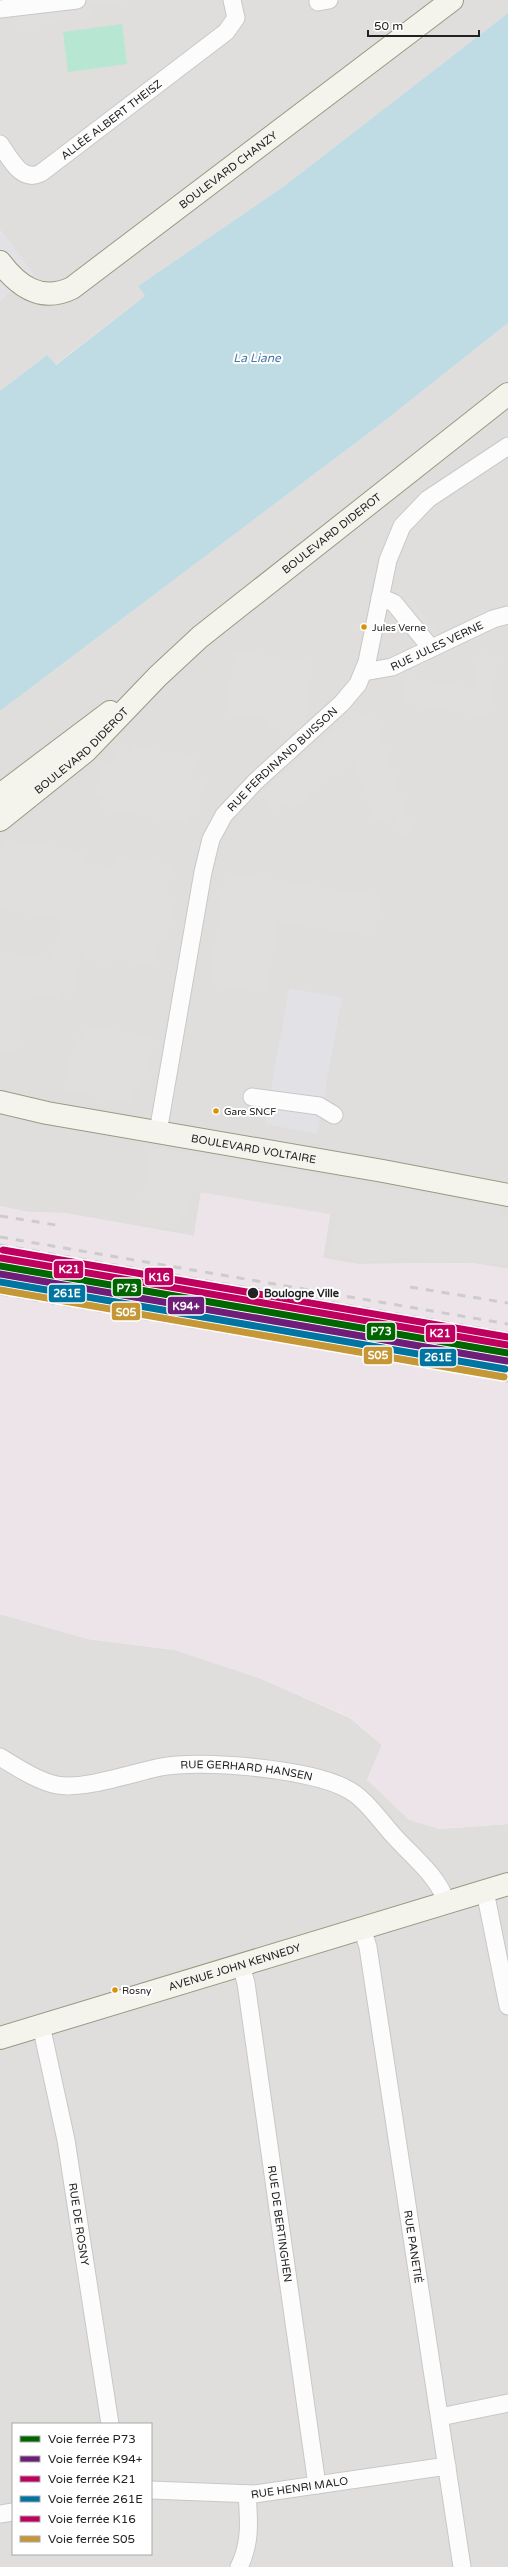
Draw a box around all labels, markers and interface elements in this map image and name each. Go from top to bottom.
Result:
scale bar [368,12,479,38]
text: 50 m [374,19,403,33]
street label: ALLÉE ALBERT THEISZ [58,77,165,163]
street label: BOULEVARD CHANZY [177,129,280,212]
water label: La Liane [233,351,282,365]
street label: BOULEVARD DIDEROT [280,490,384,577]
street label: RUE JULES VERNE [389,619,485,674]
marker: Jules Verne [359,622,369,632]
place label: Jules Verne [372,622,426,634]
street label: RUE FERDINAND BUISSON [225,704,340,814]
street label: BOULEVARD DIDEROT [32,705,131,797]
marker: Gare SNCF [211,1106,221,1116]
place label: Gare SNCF [224,1106,276,1118]
street label: BOULEVARD VOLTAIRE [190,1132,317,1166]
line badge: K21 [53,1260,84,1279]
text: K21 [58,1263,80,1276]
line badge: K16 [144,1267,174,1286]
text: K16 [148,1271,170,1284]
line badge: P73 [112,1278,142,1297]
text: P73 [116,1282,138,1295]
line badge: 261E [48,1284,86,1303]
marker: Boulogne Ville [246,1286,260,1300]
text: 261E [53,1287,81,1300]
place label: Boulogne Ville [264,1287,340,1301]
line badge: K94+ [167,1296,205,1315]
text: K94+ [172,1300,200,1313]
line badge: S05 [111,1302,141,1321]
text: S05 [116,1306,136,1319]
line badge: P73 [366,1322,396,1341]
line badge: K21 [425,1324,456,1343]
text: P73 [370,1325,392,1338]
text: K21 [429,1327,451,1340]
line badge: S05 [363,1346,393,1365]
line badge: 261E [419,1348,457,1367]
text: S05 [368,1349,388,1362]
text: 261E [424,1351,452,1364]
street label: RUE GERHARD HANSEN [180,1758,314,1784]
street label: AVENUE JOHN KENNEDY [167,1941,302,1994]
marker: Rosny [110,1985,120,1995]
place label: Rosny [122,1985,152,1997]
street label: RUE DE BERTINGHEN [265,2165,294,2283]
street label: RUE DE ROSNY [66,2182,91,2267]
street label: RUE PANETIÉ [401,2209,426,2284]
legend [12,2423,152,2555]
text: Voie ferrée P73 [48,2432,136,2446]
text: Voie ferrée K94+ [48,2452,143,2466]
text: Voie ferrée K21 [48,2472,136,2486]
street label: RUE HENRI MALO [250,2474,349,2501]
text: Voie ferrée 261E [48,2492,143,2506]
text: Voie ferrée K16 [48,2512,136,2526]
text: Voie ferrée S05 [48,2532,135,2546]

